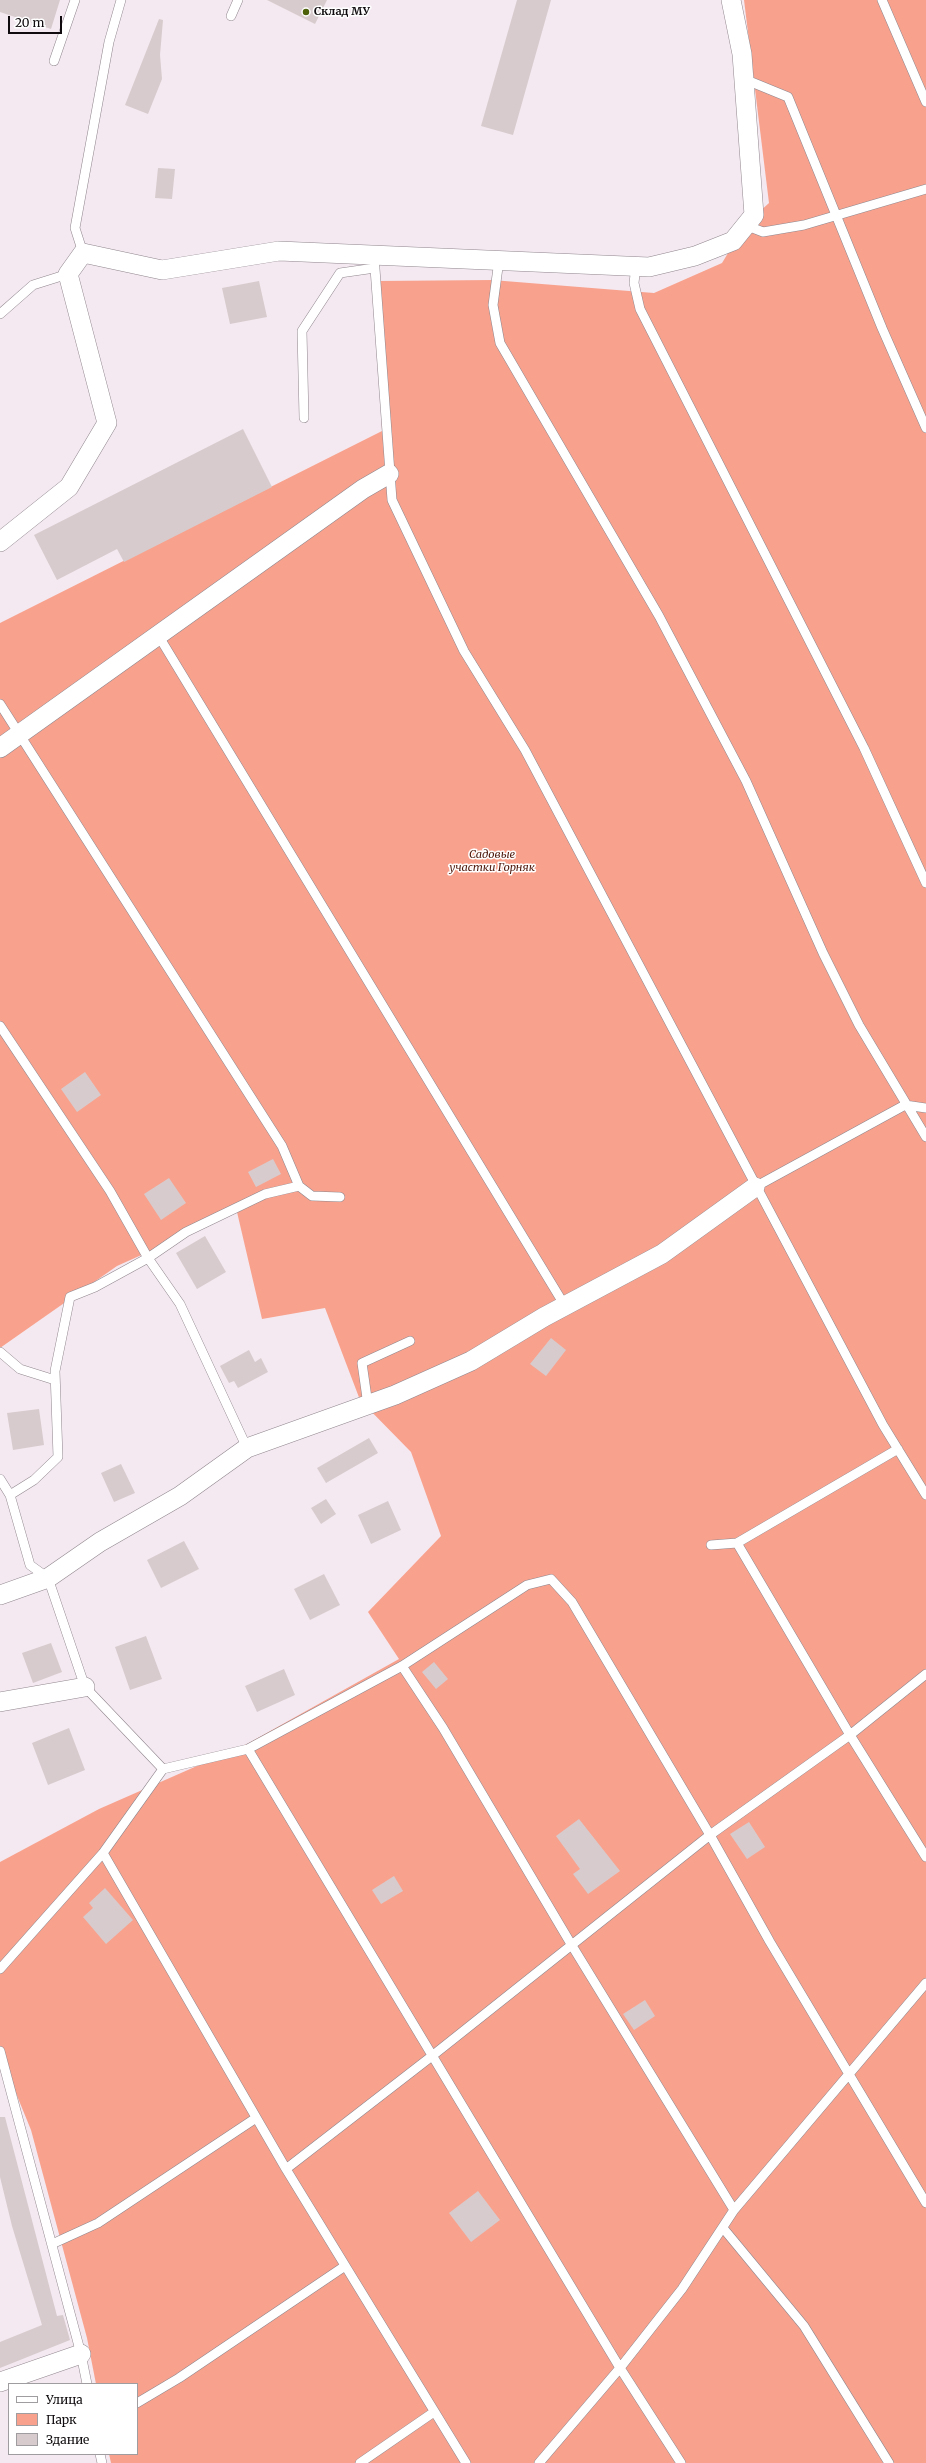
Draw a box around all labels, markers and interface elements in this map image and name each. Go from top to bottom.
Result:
place label: Склад МУ [314,5,370,19]
marker: Склад МУ [301,7,311,17]
scale bar [10,8,64,34]
text: 20 m [15,15,44,30]
park label: Садовые участки Горняк [449,848,535,874]
legend [8,2383,138,2455]
text: Улица [46,2392,83,2407]
text: Парк [46,2412,77,2427]
text: Здание [46,2432,89,2447]

